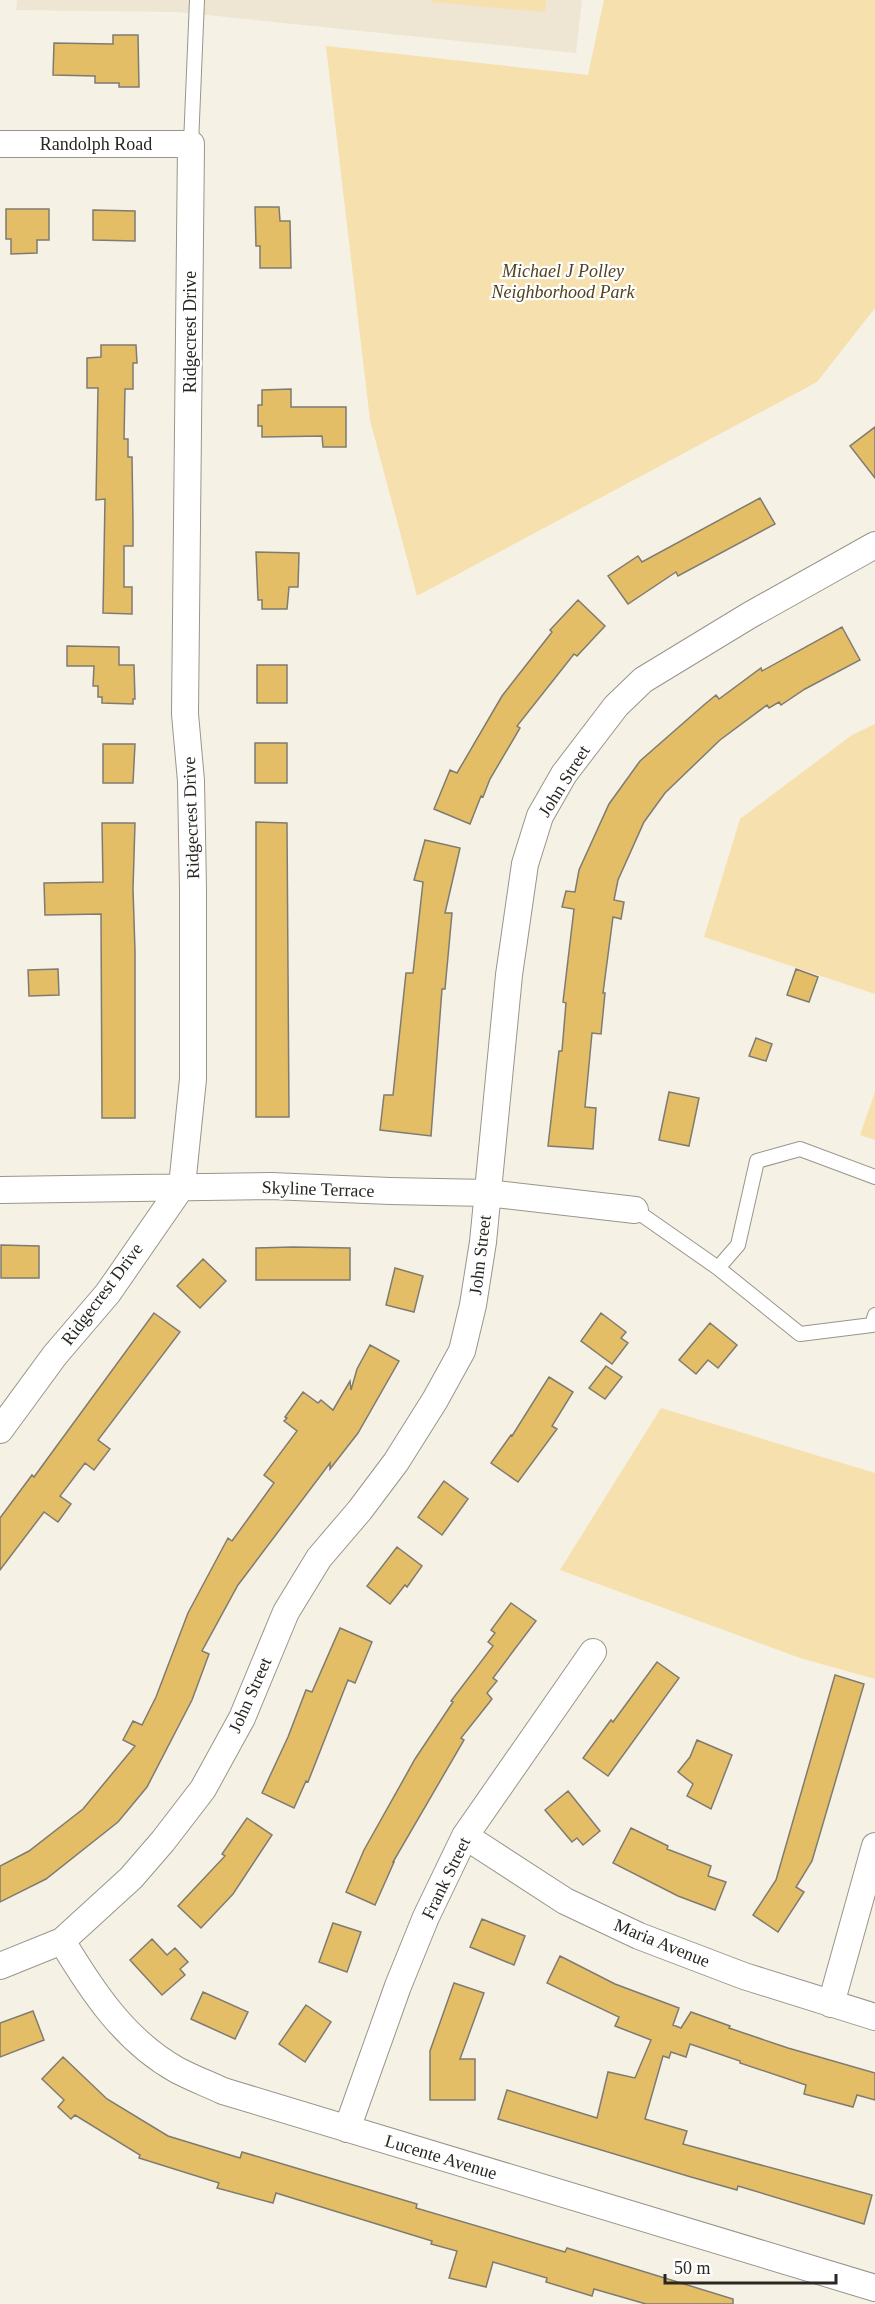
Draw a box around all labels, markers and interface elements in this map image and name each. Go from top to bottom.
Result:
street label: Randolph Road [40,134,152,154]
park label: Michael J Polley Neighborhood Park [490,261,636,302]
street label: Ridgecrest Drive [180,271,200,393]
street label: John Street [534,742,594,820]
street label: Ridgecrest Drive [179,756,203,880]
street label: Skyline Terrace [261,1177,375,1201]
street label: John Street [465,1214,495,1296]
street label: Ridgecrest Drive [57,1239,147,1349]
street label: John Street [224,1654,276,1736]
street label: Frank Street [418,1834,474,1922]
street label: Maria Avenue [611,1915,713,1971]
street label: Lucente Avenue [383,2130,499,2184]
scale bar [665,2247,836,2285]
text: 50 m [674,2258,711,2278]

